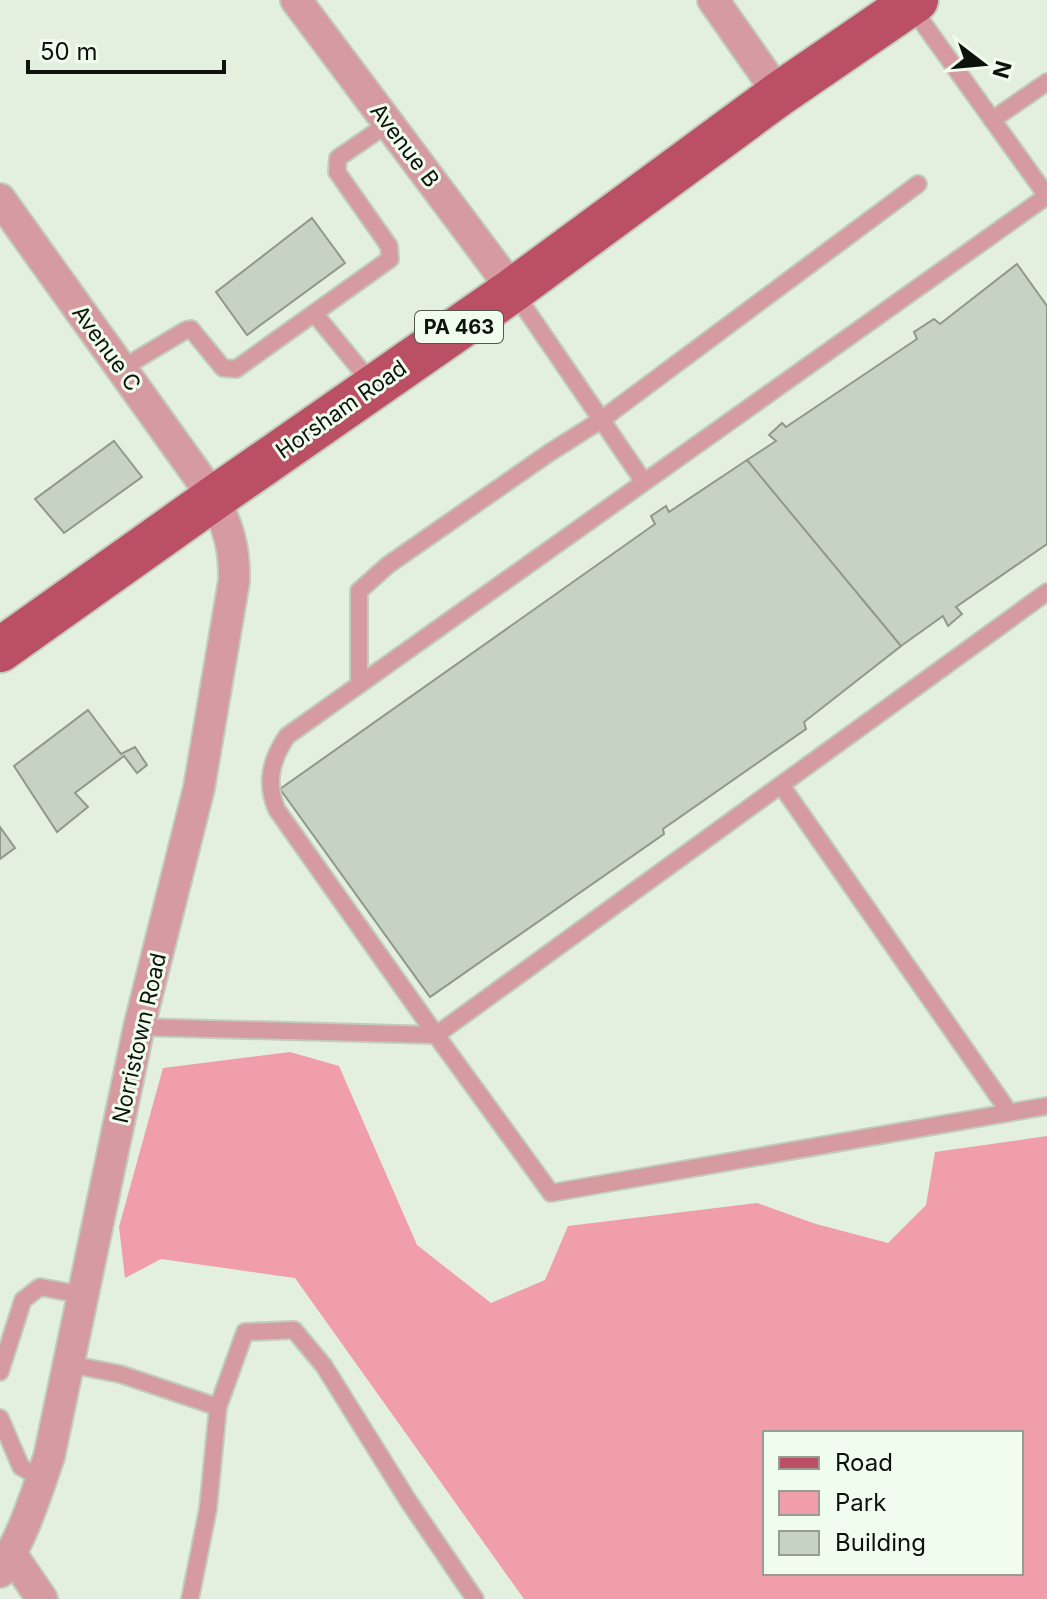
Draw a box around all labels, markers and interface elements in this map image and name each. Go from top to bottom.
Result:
scale bar [28,24,224,74]
north arrow [943,24,1023,104]
text: 50 m [40,37,98,66]
text: N [987,58,1017,81]
street label: Avenue B [365,98,445,192]
street label: Avenue C [67,300,147,396]
road number: PA 463 [415,311,503,343]
street label: Horsham Road [271,354,411,464]
street label: Norristown Road [107,950,171,1126]
legend [763,1431,1023,1575]
text: Road [835,1448,893,1477]
text: Park [835,1488,886,1517]
text: Building [835,1528,926,1557]

